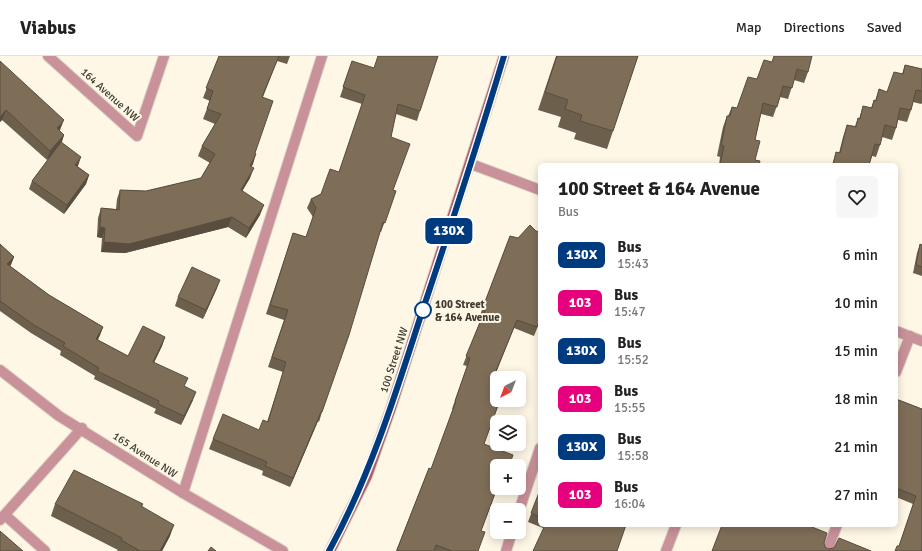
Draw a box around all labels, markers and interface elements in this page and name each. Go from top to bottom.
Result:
text: Viabus [20,16,76,40]
text: Map [736,19,762,36]
text: Directions [784,19,845,36]
text: Saved [867,19,902,36]
street label: 164 Avenue NW [78,65,142,125]
button: heart [836,176,878,218]
text: 100 Street & 164 Avenue [558,177,760,201]
text: Bus [558,204,579,220]
line badge: 130X [421,218,477,244]
text: 130X [433,222,465,239]
text: Bus [617,238,641,256]
text: 130X [566,246,597,263]
text: 6 min [842,246,878,264]
text: 15:43 [617,256,649,272]
text: Bus [614,286,638,304]
text: 103 [569,294,591,311]
text: 10 min [834,294,878,312]
place label: 100 Street & 164 Avenue [435,298,500,324]
marker: 100 Street & 164 Avenue [414,301,432,319]
text: 15:47 [614,304,646,320]
street label: 100 Street NW [377,325,411,394]
text: Bus [617,334,641,352]
text: 130X [566,342,597,359]
text: 15 min [834,342,878,360]
text: 15:52 [617,352,649,368]
north arrow [490,371,526,407]
map controls [490,371,526,539]
text: Bus [614,382,638,400]
text: 103 [569,390,591,407]
text: 18 min [834,390,878,408]
text: 15:55 [614,400,646,416]
button: layers [490,415,526,451]
street label: 165 Avenue NW [110,429,180,481]
text: Bus [617,430,641,448]
text: 130X [566,438,597,455]
text: 21 min [834,438,878,456]
text: 15:58 [617,448,649,464]
button: + [490,459,526,495]
text: Bus [614,478,638,496]
text: 103 [569,486,591,503]
text: 27 min [834,486,878,504]
text: 16:04 [614,496,646,512]
button: − [490,503,526,539]

